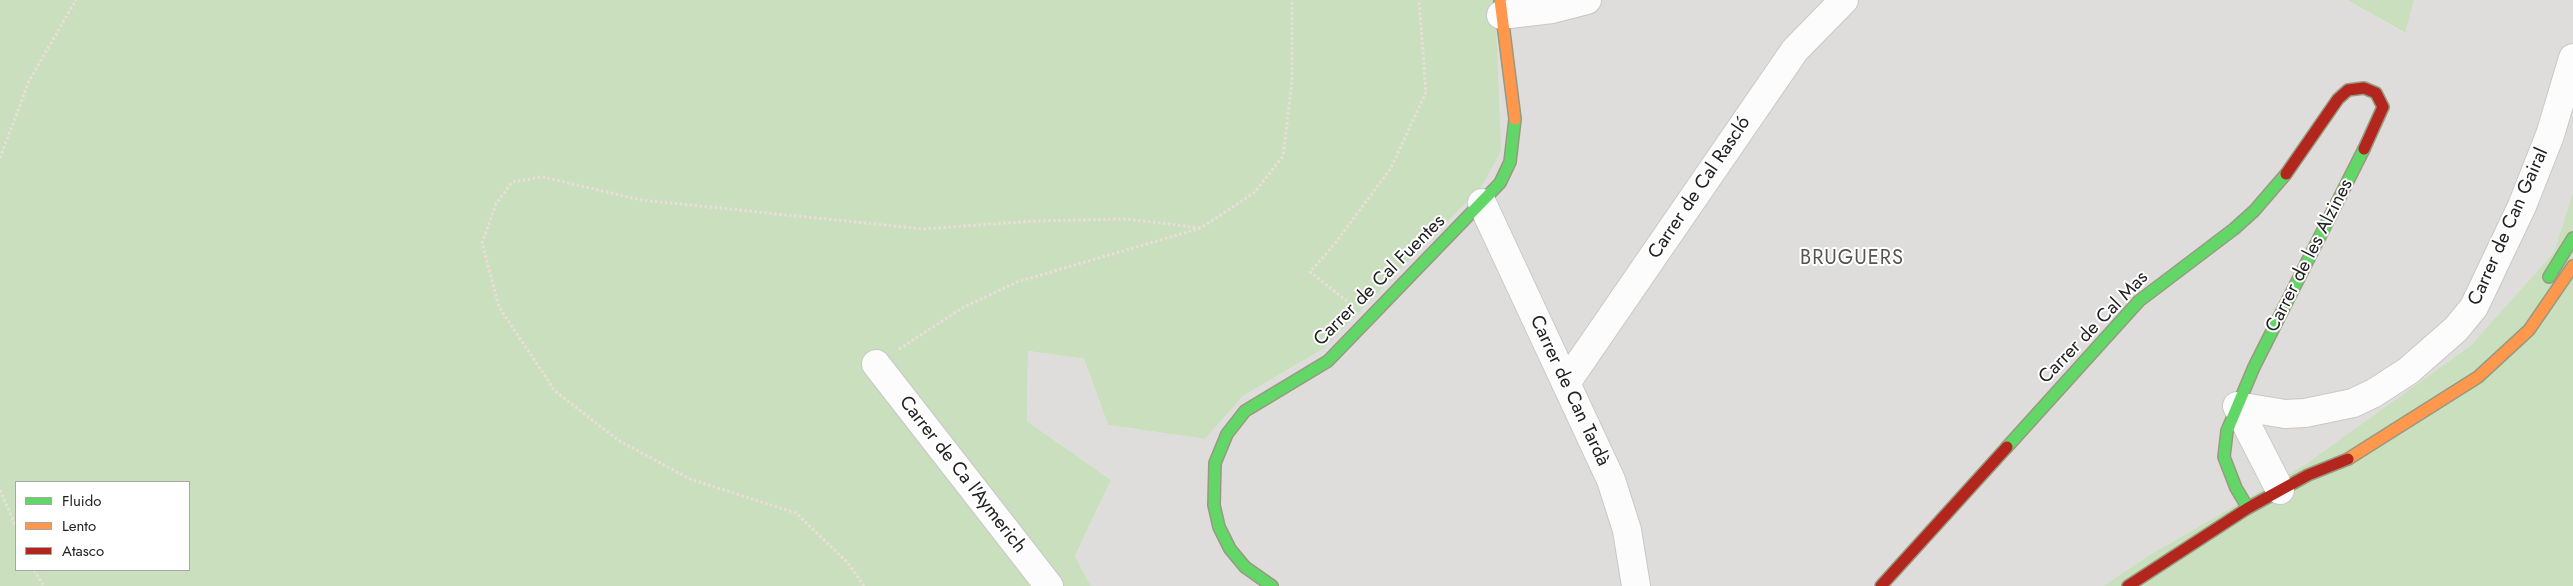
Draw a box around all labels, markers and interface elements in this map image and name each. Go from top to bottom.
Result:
street label: Carrer de Cal Rascló [1644,113,1756,263]
street label: Carrer de Can Gairal [2464,145,2554,309]
street label: Carrer de les Alzines [2262,176,2358,336]
street label: Carrer de Cal Fuentes [1310,211,1450,351]
district label: BRUGUERS [1799,247,1905,271]
street label: Carrer de Cal Mas [2035,267,2153,389]
street label: Carrer de Can Tardà [1524,312,1614,470]
street label: Carrer de Ca l'Aymerich [894,392,1030,558]
legend [15,481,190,571]
text: Fluido [62,490,101,512]
text: Lento [62,515,96,537]
text: Atasco [62,540,104,562]

